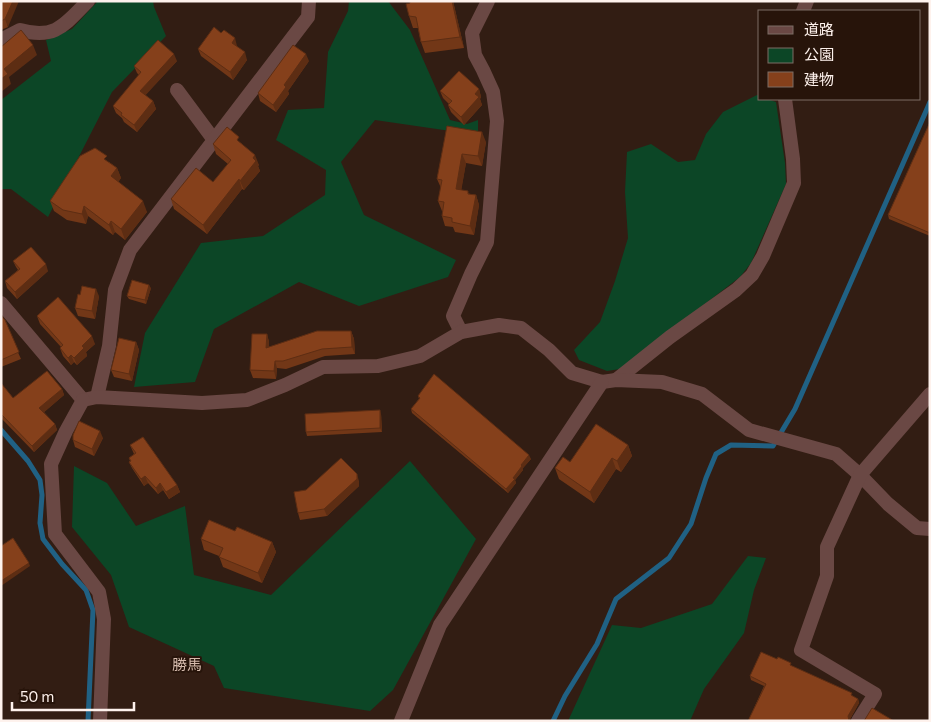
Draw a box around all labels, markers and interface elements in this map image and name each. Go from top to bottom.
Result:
legend [758,10,921,100]
text: 道路 [804,20,834,38]
text: 公園 [804,45,834,63]
text: 建物 [804,70,834,88]
district label: 勝馬 [172,655,202,673]
scale bar [12,680,135,712]
text: 50 m [20,687,54,705]

